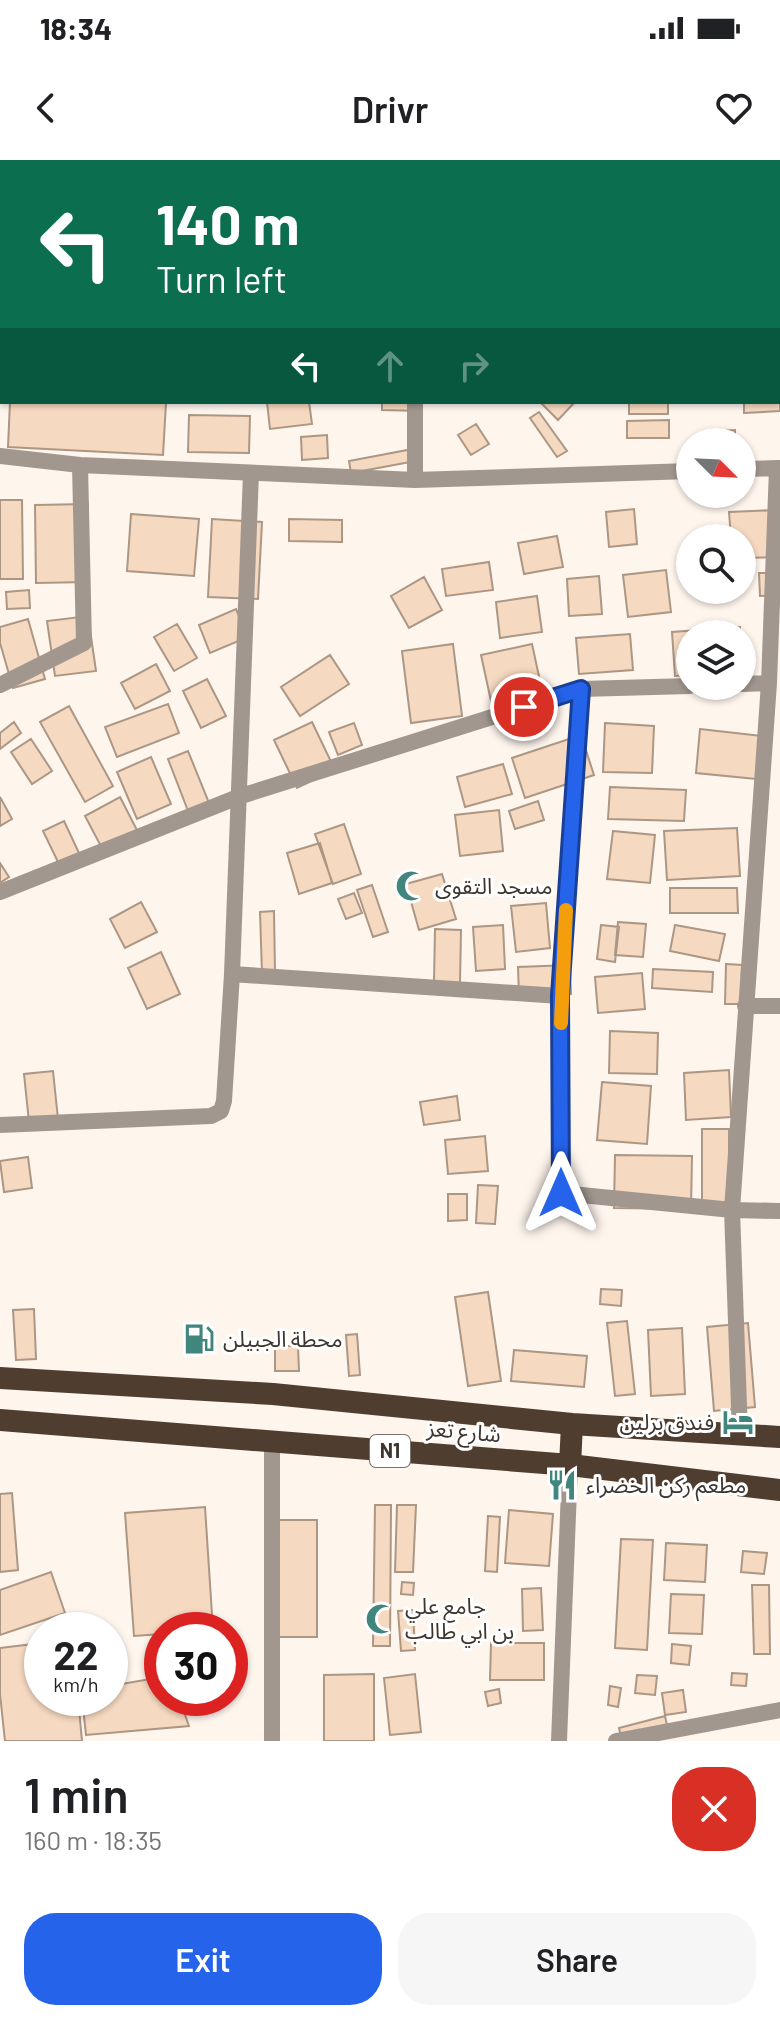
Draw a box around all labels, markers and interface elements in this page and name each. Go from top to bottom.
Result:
text: 18:34 [40,10,112,46]
icon: back [24,86,68,130]
icon: heart [712,86,756,130]
text: Drivr [352,87,428,130]
text: 140 m [156,189,300,256]
icon: left [24,192,128,296]
text: Turn left [156,257,287,300]
icon: left [284,344,328,388]
icon: ahead [368,344,412,388]
icon: right [452,344,496,388]
north arrow [676,428,756,508]
map controls [676,428,756,700]
button: search [676,524,756,604]
button: layers [676,620,756,700]
pin [490,673,558,741]
icon: arrive [502,685,546,729]
mosque icon: مسجد التقوى [394,869,428,903]
place label: مسجد التقوى [435,872,553,899]
position arrow [519,1151,603,1235]
fuel station icon: محطة الجبيلن [182,1322,216,1356]
place label: محطة الجبيلن [223,1325,343,1352]
hotel icon: فندق برلين [721,1405,755,1439]
place label: فندق برلين [619,1408,714,1435]
street label: شارع تعز [425,1414,502,1451]
road number: N1 [370,1435,410,1467]
restaurant icon: مطعم ركن الخضراء [545,1468,579,1502]
place label: مطعم ركن الخضراء [586,1471,746,1502]
place label: جامع علي بن ابي طالب [405,1592,514,1648]
mosque icon: جامع علي بن ابي طالب [364,1602,398,1636]
speed limit sign: 30 [144,1612,248,1716]
text: 22 [54,1630,98,1678]
text: km/h [53,1672,99,1696]
text: 1 min [24,1765,129,1823]
button: close [672,1767,756,1851]
text: 160 m · 18:35 [24,1824,162,1855]
button: Exit [24,1913,382,2005]
button: Share [398,1913,756,2005]

